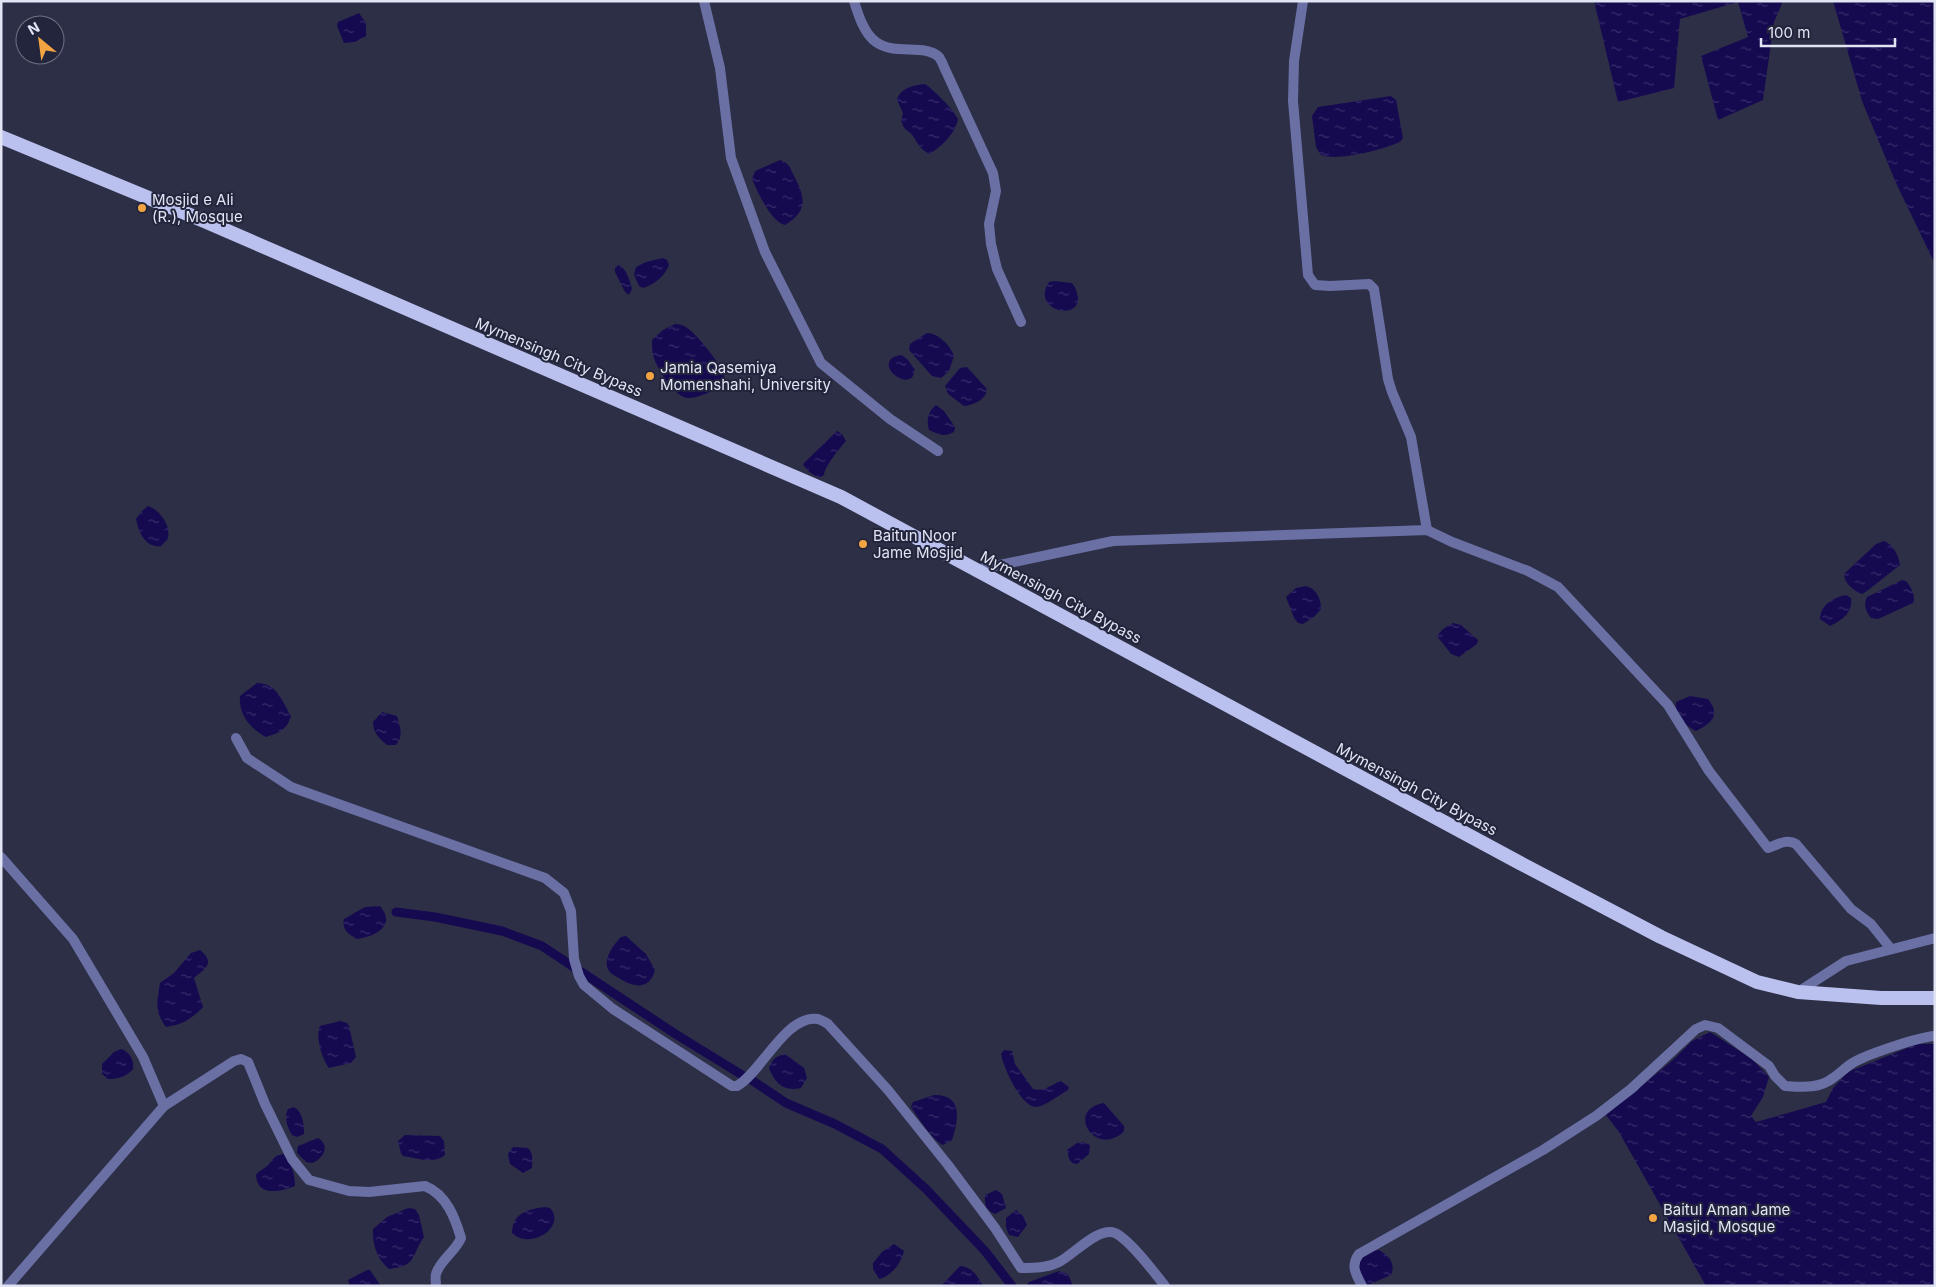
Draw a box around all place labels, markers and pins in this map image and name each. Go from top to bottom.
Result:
place label: Mosjid e Ali (R.), Mosque [152,190,243,226]
marker: Mosjid e Ali (R.), Mosque [136,202,148,214]
place label: Jamia Qasemiya Momenshahi, University [660,358,831,394]
marker: Jamia Qasemiya Momenshahi, University [644,370,656,382]
place label: Baitun Noor Jame Mosjid [873,526,963,562]
marker: Baitun Noor Jame Mosjid [857,538,869,550]
place label: Baitul Aman Jame Masjid, Mosque [1663,1200,1790,1236]
marker: Baitul Aman Jame Masjid, Mosque [1647,1212,1659,1224]

